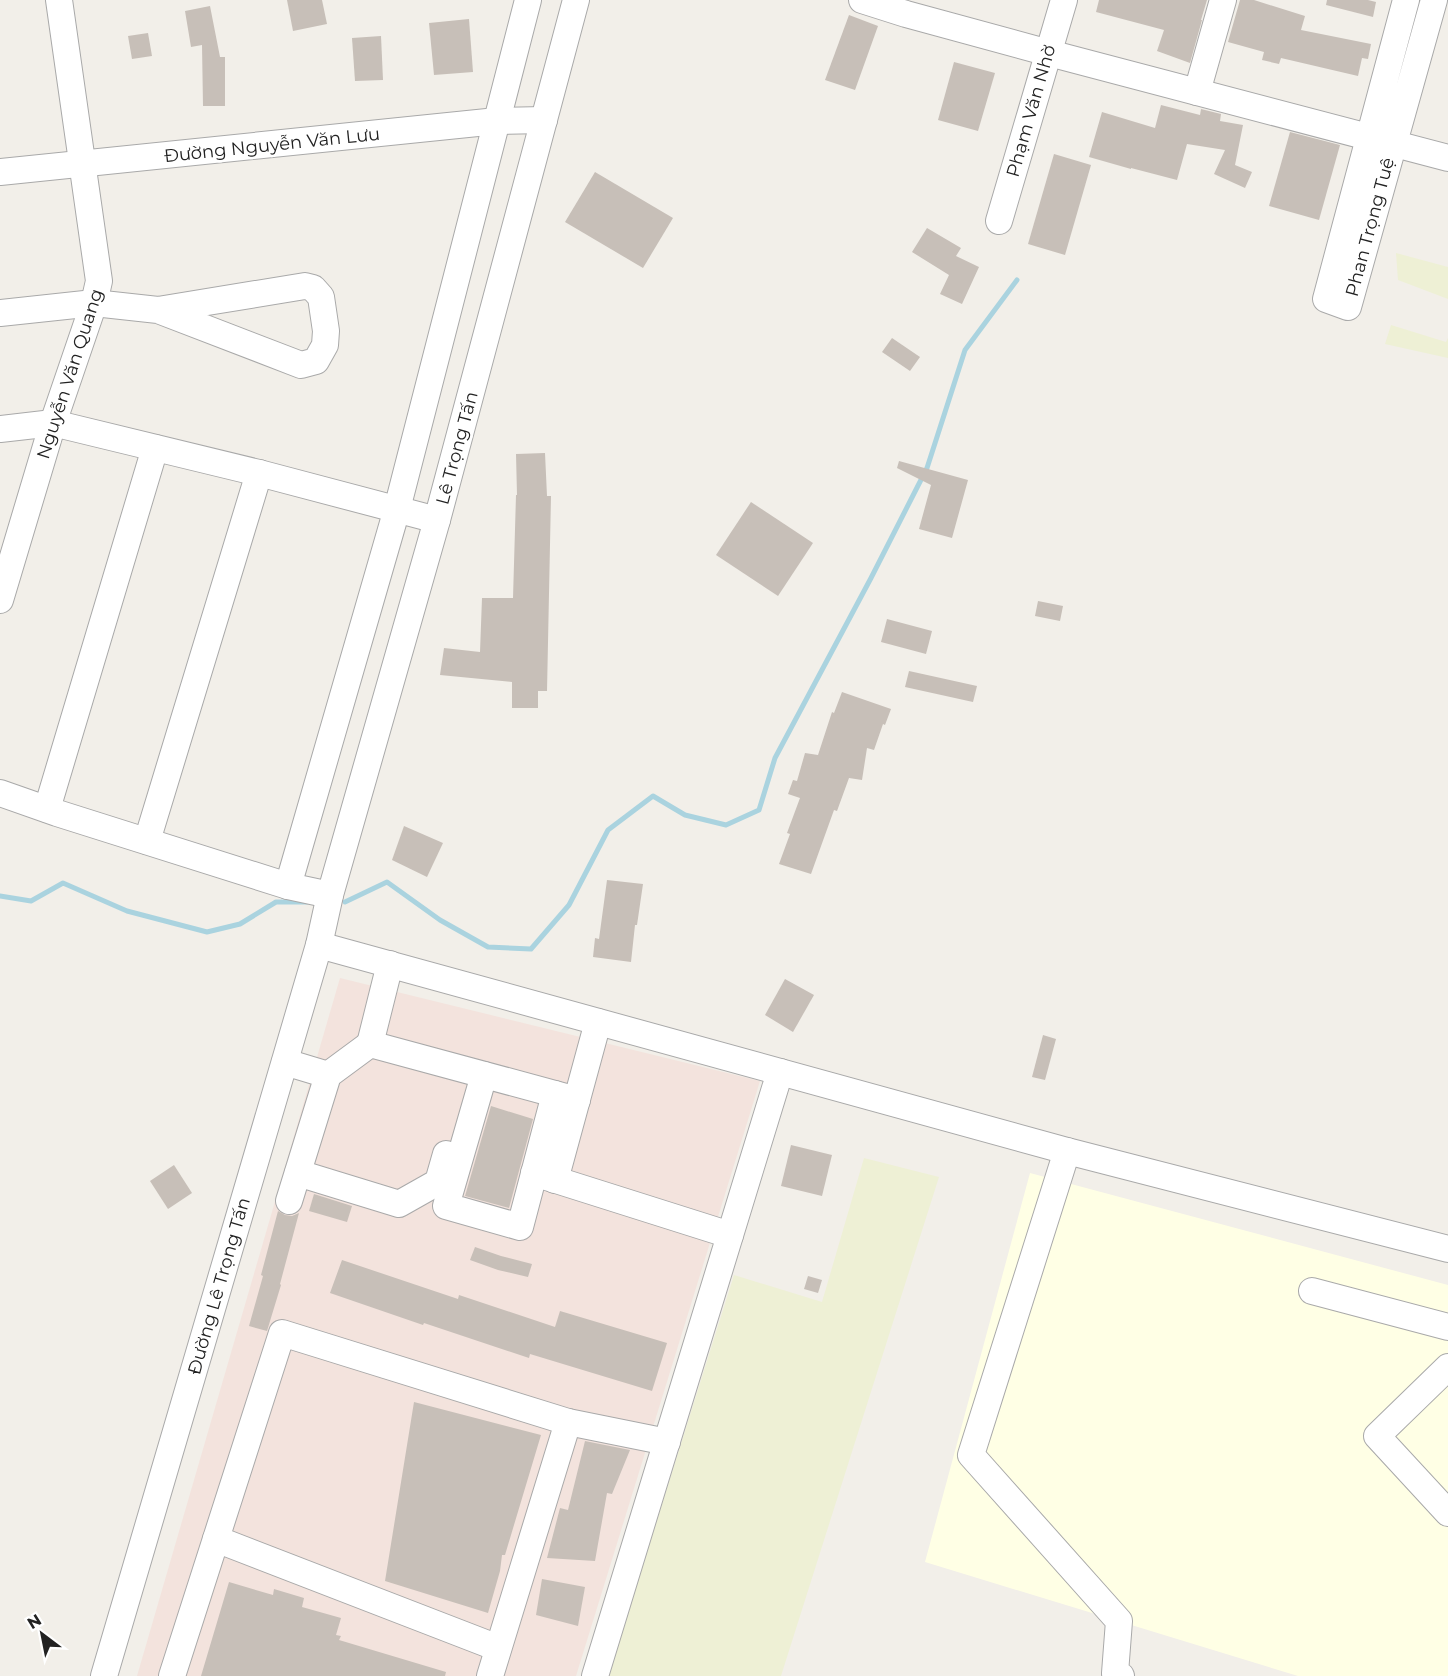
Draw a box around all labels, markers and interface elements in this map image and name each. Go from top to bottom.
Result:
street label: Phạm Văn Nhờ [1002,42,1060,180]
street label: Đường Nguyễn Văn Lưu [163,123,381,167]
street label: Phan Trọng Tuệ [1341,155,1399,299]
street label: Nguyễn Văn Quang [32,286,108,462]
street label: Lê Trọng Tấn [431,389,483,507]
street label: Đường Lê Trọng Tấn [183,1195,255,1377]
north arrow [12,1604,72,1664]
text: N [24,1610,45,1633]

